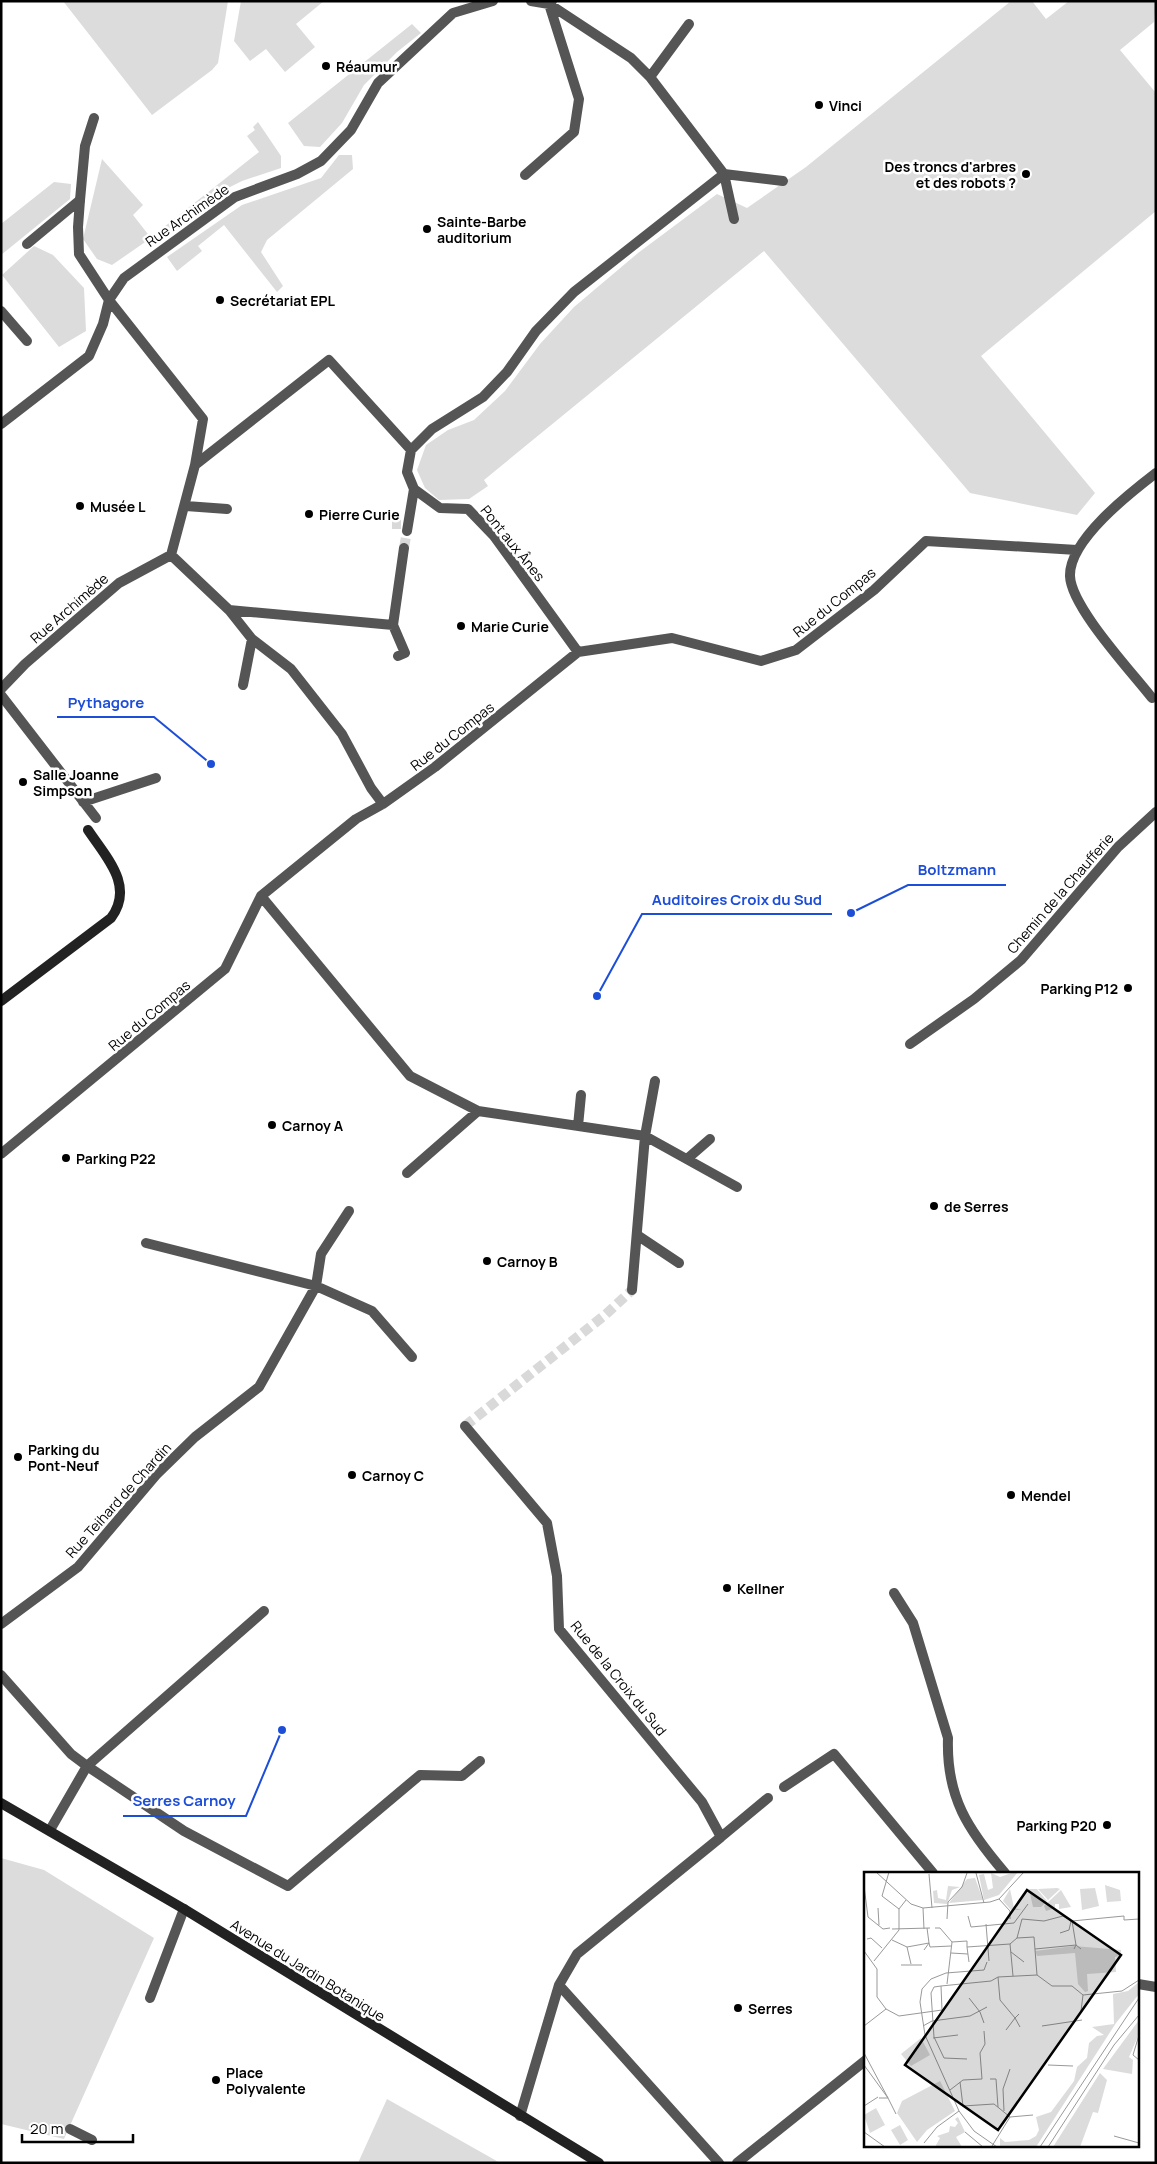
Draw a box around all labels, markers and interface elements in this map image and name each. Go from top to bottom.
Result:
place label: Réaumur [336,57,398,76]
marker: Réaumur [320,60,332,72]
place label: Vinci [829,96,862,115]
marker: Vinci [813,99,825,111]
place label: Des troncs d'arbres et des robots ? [885,157,1016,192]
marker: Des troncs d'arbres et des robots ? [1020,168,1032,180]
street label: Rue Archimède [142,179,232,251]
place label: Sainte-Barbe auditorium [437,212,526,247]
marker: Sainte-Barbe auditorium [421,223,433,235]
place label: Secrétariat EPL [230,291,335,310]
marker: Secrétariat EPL [214,294,226,306]
place label: Musée L [90,497,146,516]
marker: Musée L [74,500,86,512]
street label: Pont aux Ânes [477,501,549,585]
place label: Pierre Curie [319,505,400,524]
marker: Pierre Curie [303,508,315,520]
street label: Rue du Compas [789,563,879,641]
street label: Rue Archimède [26,569,112,647]
place label: Marie Curie [471,617,549,636]
marker: Marie Curie [455,620,467,632]
callout: Pythagore [57,687,154,717]
text: Pythagore [68,692,144,713]
street label: Rue du Compas [406,697,498,775]
place label: Salle Joanne Simpson [33,765,119,800]
marker: Salle Joanne Simpson [17,776,29,788]
street label: Chemin de la Chaufferie [1002,829,1118,957]
callout: Boltzmann [908,855,1006,885]
text: Boltzmann [918,859,996,880]
callout: Auditoires Croix du Sud [642,884,832,914]
text: Auditoires Croix du Sud [652,889,822,910]
street label: Rue du Compas [104,975,194,1055]
place label: Parking P12 [1041,979,1118,998]
marker: Parking P12 [1122,982,1134,994]
place label: Carnoy A [282,1116,344,1135]
marker: Carnoy A [266,1119,278,1131]
place label: Parking P22 [76,1149,156,1168]
marker: Parking P22 [60,1152,72,1164]
place label: de Serres [944,1197,1009,1216]
marker: de Serres [928,1200,940,1212]
place label: Carnoy B [497,1252,558,1271]
marker: Carnoy B [481,1255,493,1267]
street label: Rue Teihard de Chardin [61,1438,175,1562]
place label: Parking du Pont-Neuf [28,1440,99,1475]
marker: Parking du Pont-Neuf [12,1451,24,1463]
place label: Carnoy C [362,1466,424,1485]
marker: Carnoy C [346,1469,358,1481]
place label: Mendel [1021,1486,1071,1505]
marker: Mendel [1005,1489,1017,1501]
place label: Kellner [737,1579,785,1598]
marker: Kellner [721,1582,733,1594]
street label: Rue de la Croix du Sud [567,1617,671,1739]
callout: Serres Carnoy [123,1786,246,1816]
text: Serres Carnoy [132,1790,236,1811]
place label: Parking P20 [1016,1816,1097,1835]
marker: Parking P20 [1101,1819,1113,1831]
inset map [864,1872,1140,2146]
street label: Avenue du Jardin Botanique [227,1915,389,2025]
place label: Serres [748,1999,793,2018]
marker: Serres [732,2002,744,2014]
place label: Place Polyvalente [226,2063,306,2098]
marker: Place Polyvalente [210,2074,222,2086]
scale bar [22,2112,134,2144]
text: 20 m [30,2118,63,2139]

